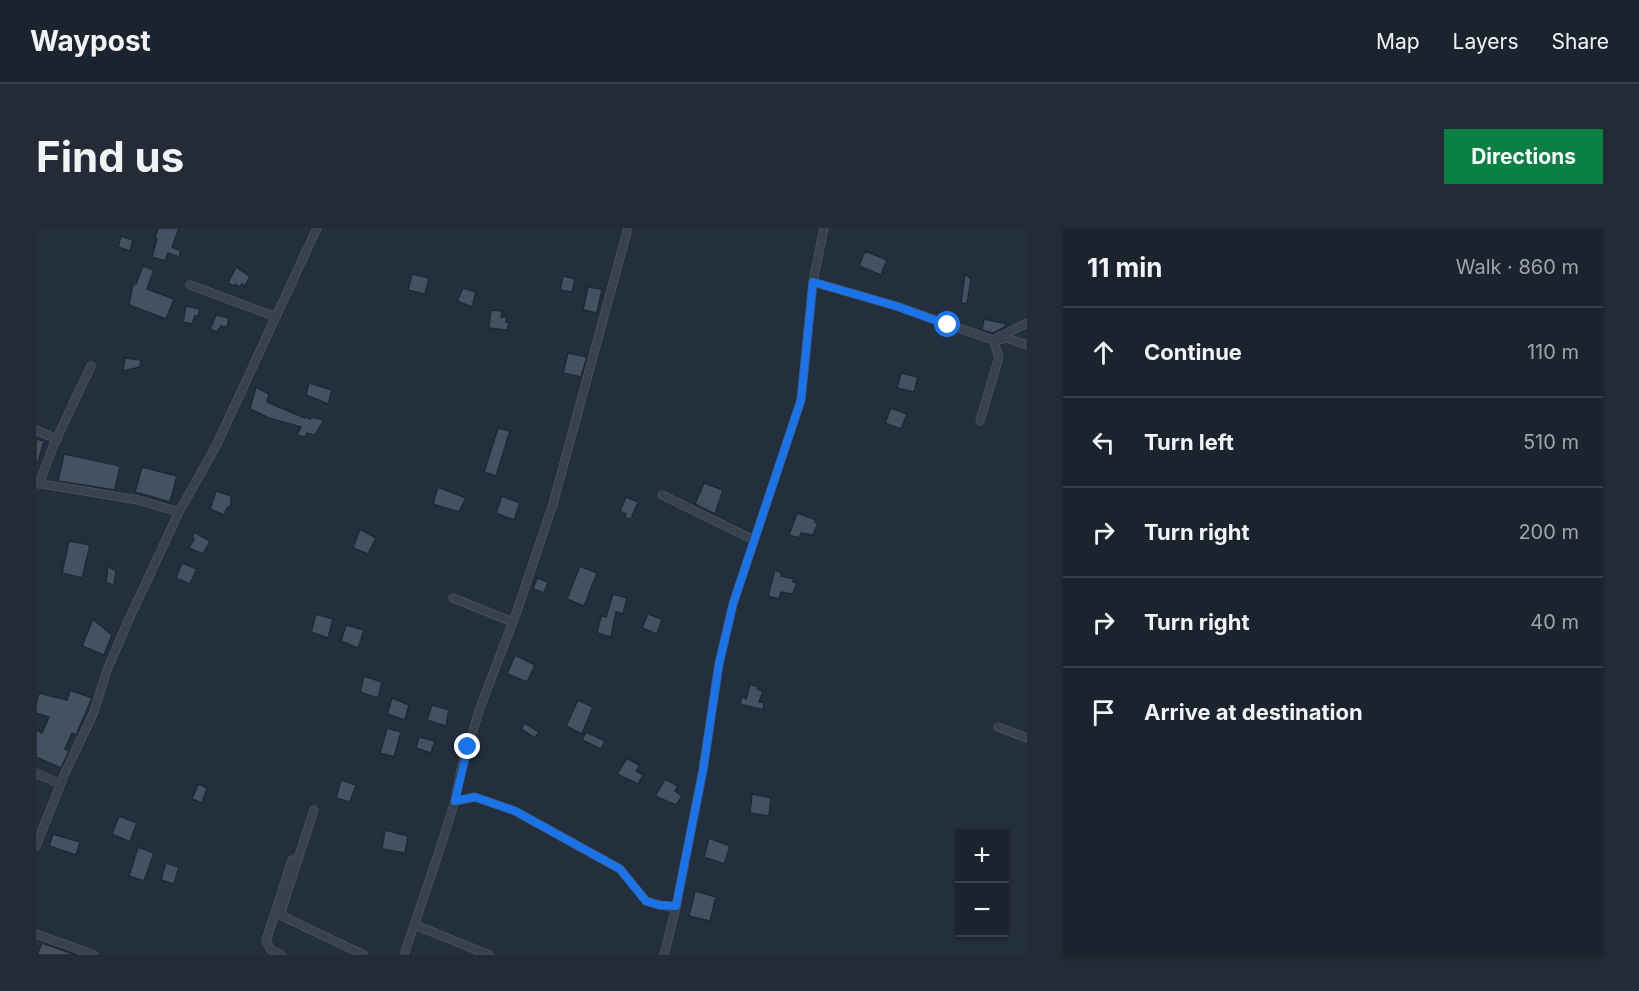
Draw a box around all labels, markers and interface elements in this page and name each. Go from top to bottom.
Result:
text: Waypost [30,24,151,58]
text: Map [1376,29,1420,54]
text: Layers [1453,29,1519,54]
text: Share [1552,29,1609,54]
button: Directions [1444,129,1603,184]
text: Find us [36,131,184,182]
text: 11 min [1087,252,1163,283]
text: Walk · 860 m [1456,255,1579,279]
route start [934,311,960,337]
icon: ahead [1087,336,1120,369]
text: Continue [1144,339,1242,365]
text: 110 m [1527,340,1579,364]
icon: left [1087,426,1120,459]
text: Turn left [1144,429,1234,455]
text: 510 m [1523,430,1579,454]
icon: right [1087,516,1120,549]
text: Turn right [1144,519,1250,545]
text: 200 m [1518,520,1579,544]
icon: right [1087,606,1120,639]
text: Turn right [1144,609,1250,635]
text: 40 m [1530,610,1579,634]
icon: arrive [1087,696,1120,729]
text: Arrive at destination [1144,699,1363,725]
route end [454,733,480,759]
map controls [955,829,1009,937]
button: + [955,829,1009,883]
button: − [955,883,1009,937]

